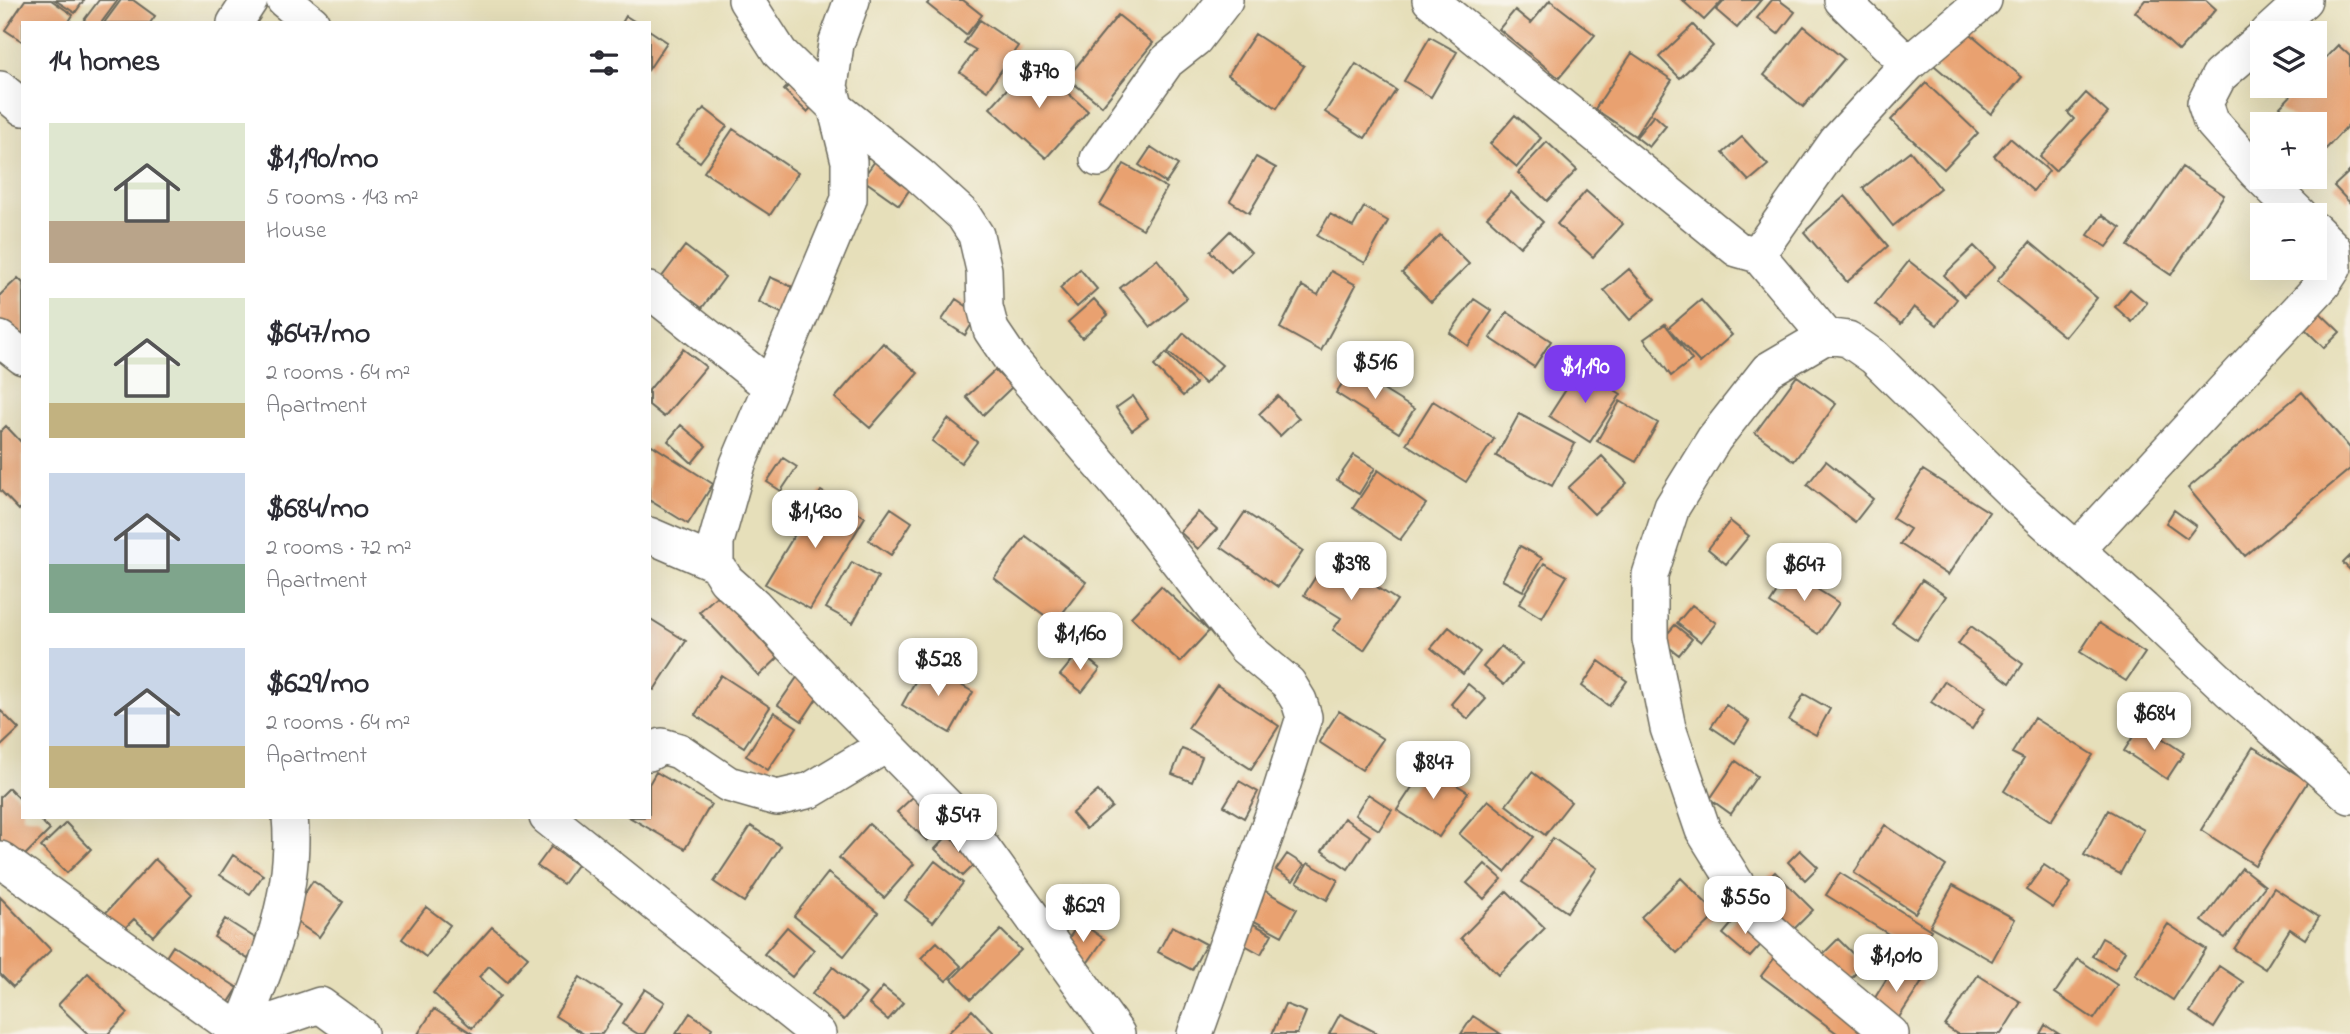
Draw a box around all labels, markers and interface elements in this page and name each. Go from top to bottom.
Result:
map controls [2250,21,2327,280]
button: layers [2250,21,2327,98]
text: 14 homes [49,41,160,85]
icon: filters [585,44,623,82]
pin: $790 [998,50,1080,110]
text: $790 [1019,56,1059,89]
button: + [2250,112,2327,189]
text: $1,190/mo [266,138,379,182]
icon: home [105,151,189,235]
text: 5 rooms · 143 m² [266,182,419,215]
button: − [2250,203,2327,280]
text: House [266,215,326,248]
text: $647/mo [266,313,370,357]
icon: home [105,326,189,410]
pin: $516 [1334,342,1416,401]
pin: $1,190 [1528,346,1642,405]
text: $516 [1353,347,1397,380]
text: $1,190 [1560,351,1610,384]
text: 2 rooms · 64 m² [266,357,410,390]
text: Apartment [266,390,367,423]
text: $684/mo [266,488,369,532]
pin: $1,430 [758,490,872,550]
text: $1,430 [788,496,842,529]
icon: home [105,501,189,585]
text: 2 rooms · 72 m² [266,532,412,565]
pin: $398 [1310,542,1392,602]
pin: $647 [1763,544,1845,603]
text: $398 [1332,548,1370,581]
text: $647 [1783,549,1826,582]
text: Apartment [266,565,367,598]
pin: $1,160 [1023,612,1137,672]
text: $1,160 [1054,618,1106,651]
pin: $528 [897,638,979,698]
text: $528 [914,644,962,677]
text: $629/mo [266,663,369,707]
icon: home [105,676,189,760]
pin: $684 [2113,692,2195,752]
text: $684 [2133,698,2175,731]
text: 2 rooms · 64 m² [266,707,410,740]
text: Apartment [266,740,367,773]
pin: $847 [1392,742,1474,801]
text: $847 [1412,747,1454,780]
pin: $547 [917,794,999,854]
text: $547 [935,800,981,833]
pin: $550 [1704,876,1786,936]
text: $550 [1720,882,1770,915]
pin: $629 [1042,884,1124,944]
text: $629 [1062,890,1104,923]
pin: $1,010 [1839,934,1953,994]
text: $1,010 [1870,940,1922,973]

